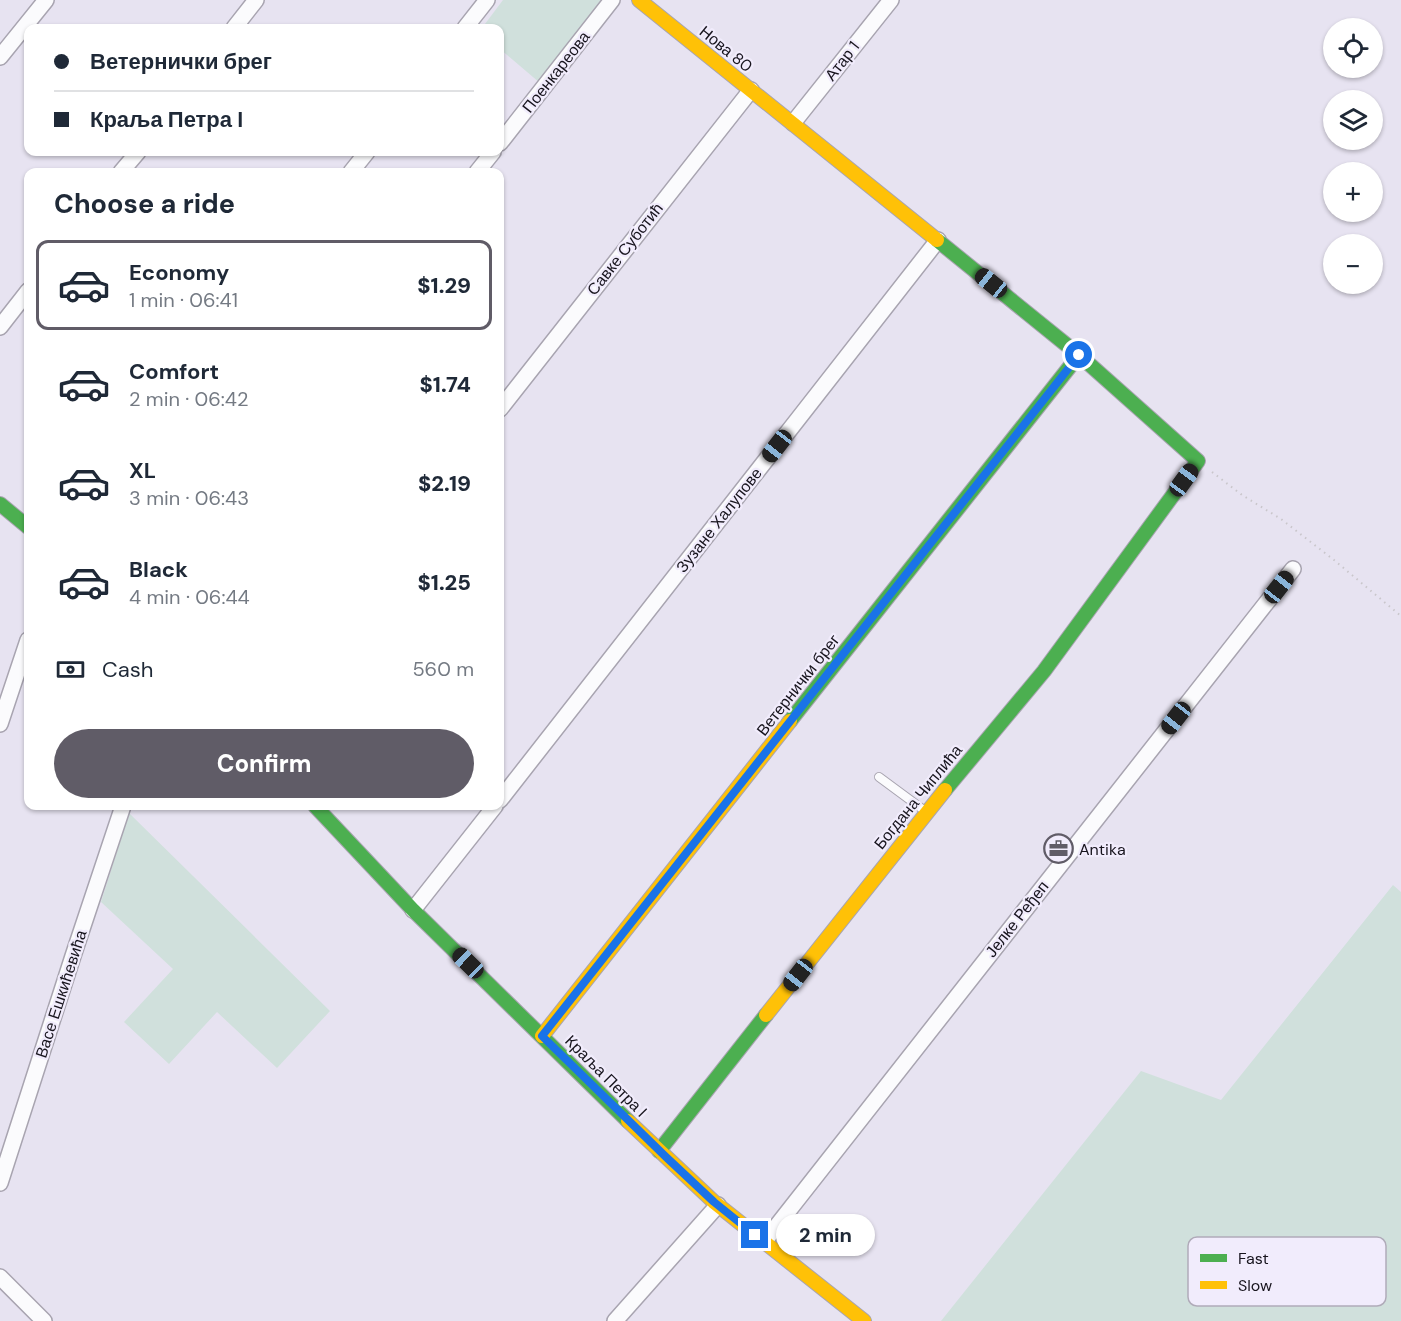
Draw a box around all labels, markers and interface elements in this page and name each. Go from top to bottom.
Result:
map controls [1323,18,1383,294]
button: locate [1323,18,1383,78]
street label: Нова 80 [695,21,757,77]
street label: Поенкареова [517,27,595,117]
street label: Атар 1 [820,37,864,85]
text: Ветернички брег [90,47,272,76]
button: layers [1323,90,1383,150]
text: Краља Петра I [90,105,243,134]
button: + [1323,162,1383,222]
text: Choose a ride [54,186,235,221]
street label: Савке Суботић [582,198,668,300]
button: − [1323,234,1383,294]
icon: car [57,258,111,312]
text: Economy [129,258,229,287]
car [971,265,1011,301]
text: $1.29 [417,271,471,300]
text: 1 min · 06:41 [129,287,238,313]
route start [1065,341,1092,368]
icon: car [57,357,111,411]
text: Comfort [129,357,219,386]
text: $1.74 [419,370,471,399]
text: 2 min · 06:42 [129,386,248,412]
car [759,426,795,466]
icon: car [57,456,111,510]
text: XL [129,456,156,485]
car [1166,460,1202,500]
street label: Зузане Халупове [671,463,767,577]
text: $2.19 [418,469,471,498]
text: 3 min · 06:43 [129,485,249,511]
icon: car [57,555,111,609]
text: Black [129,555,188,584]
car [1261,567,1297,607]
text: $1.25 [417,568,471,597]
text: 4 min · 06:44 [129,584,250,610]
street label: Ветернички брег [752,630,844,740]
icon: cash [54,653,87,686]
text: Cash [102,655,153,684]
text: 560 m [412,656,474,682]
car [1158,698,1194,738]
button: Confirm [54,729,474,798]
street label: Богдана Чиплића [869,740,967,854]
office icon: Antika [1042,833,1074,865]
place label: Antika [1079,839,1126,860]
street label: Јелке Ређеп [981,877,1053,961]
street label: Васе Ешкићевића [30,927,92,1061]
car [449,944,487,982]
car [780,955,816,995]
street label: Краља Петра I [560,1030,652,1122]
callout: 2 min [776,1214,875,1256]
route end [741,1221,768,1248]
text: 2 min [799,1222,852,1248]
legend [1188,1237,1386,1306]
text: Fast [1238,1248,1269,1269]
text: Slow [1238,1275,1272,1296]

